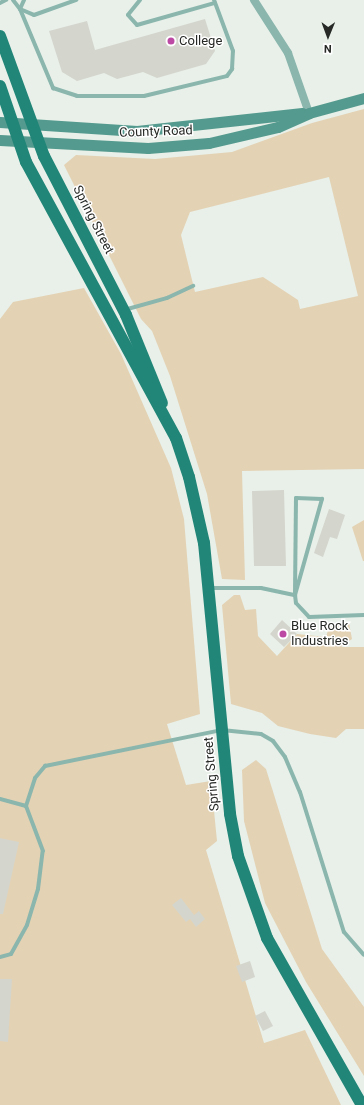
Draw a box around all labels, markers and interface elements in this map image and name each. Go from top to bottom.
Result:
north arrow [308,16,348,56]
place label: College [179,33,222,49]
marker: College [166,36,176,46]
text: N [324,42,332,55]
street label: County Road [119,123,193,141]
street label: Spring Street [69,183,117,257]
place label: Blue Rock Industries [291,619,348,650]
marker: Blue Rock Industries [278,629,288,639]
street label: Spring Street [201,736,223,812]

